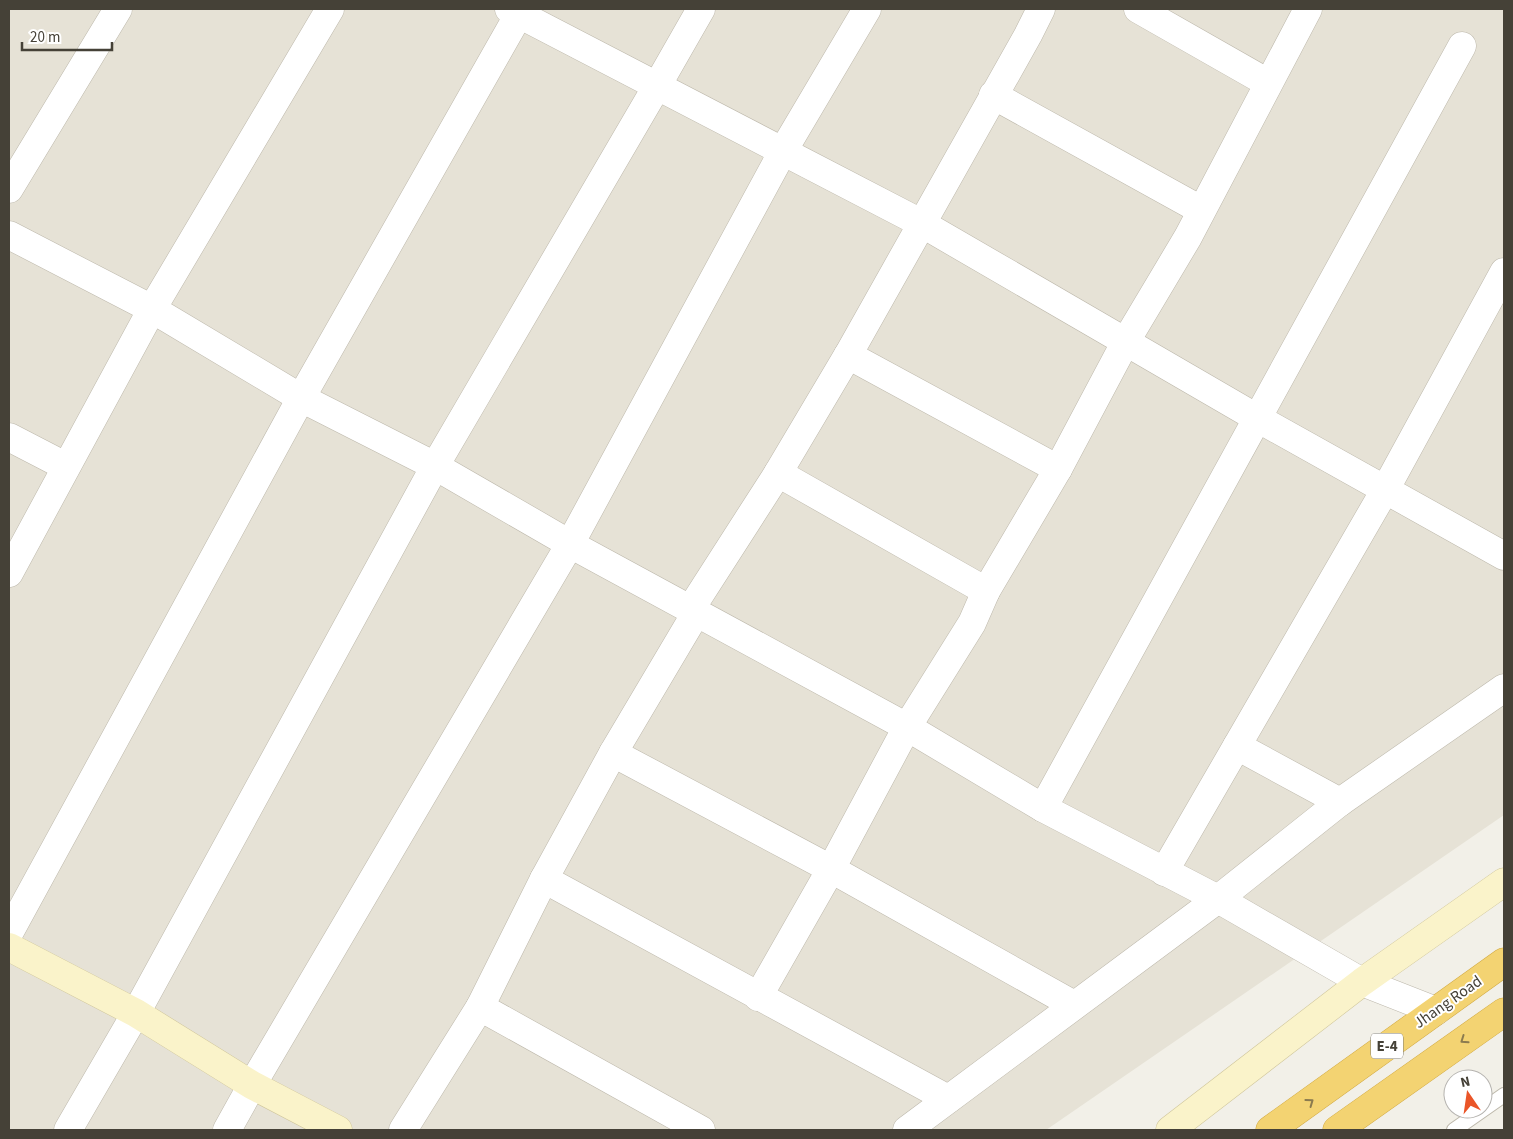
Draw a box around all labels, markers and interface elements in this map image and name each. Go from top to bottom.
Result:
scale bar [22,20,112,52]
text: 20 m [30,27,60,48]
street label: Jhang Road [1409,970,1487,1034]
road number: E-4 [1371,1034,1403,1058]
one-way arrow [1461,1034,1470,1043]
north arrow [1443,1069,1493,1119]
text: N [1459,1072,1472,1093]
one-way arrow [1304,1099,1314,1108]

